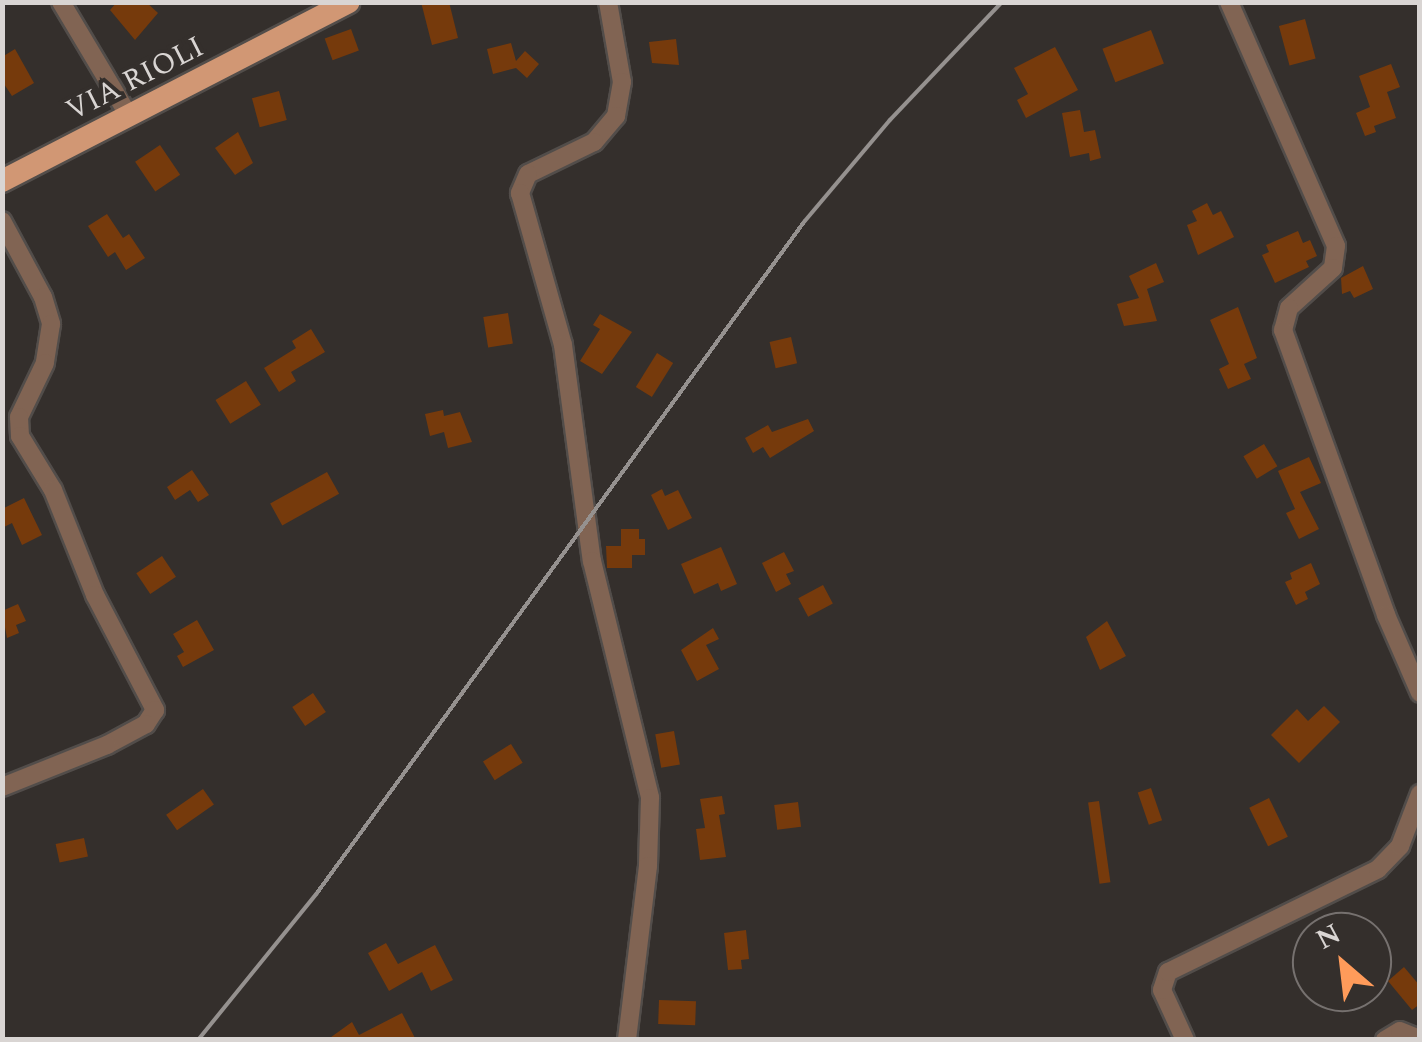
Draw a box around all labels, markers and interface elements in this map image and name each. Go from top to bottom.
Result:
street label: VIA RIOLI [60,29,210,129]
north arrow [1292,912,1392,1012]
text: N [1308,912,1349,961]

